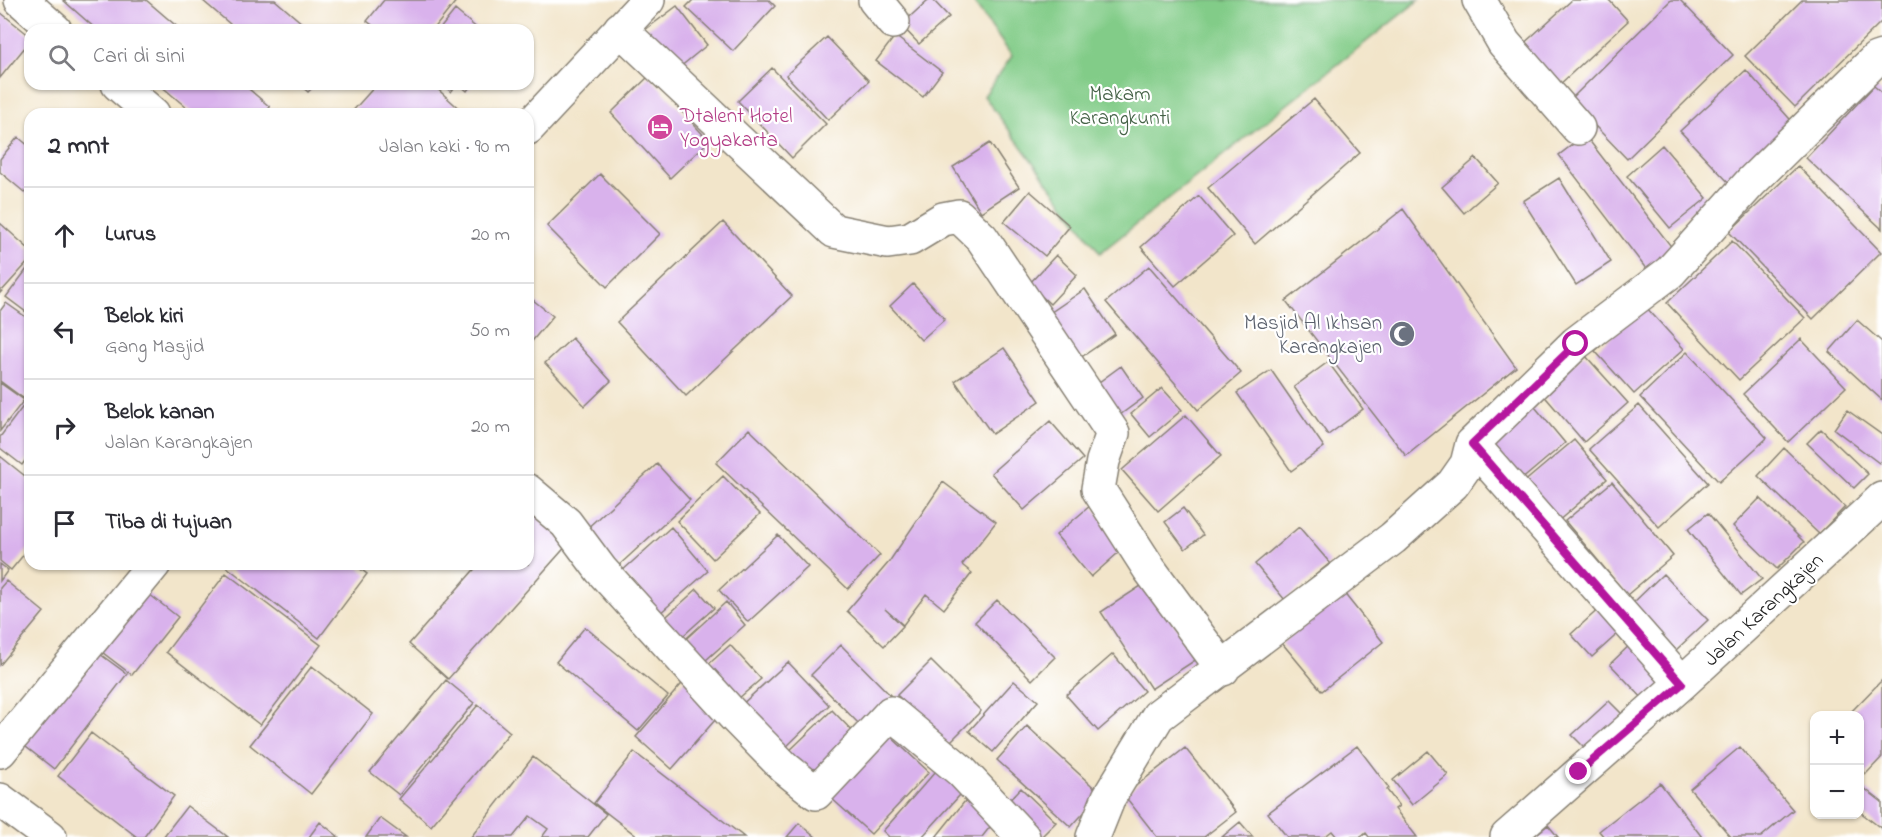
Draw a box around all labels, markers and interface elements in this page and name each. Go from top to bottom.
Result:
search box [24,24,534,90]
icon: search [45,41,78,74]
text: Cari di sini [93,41,185,73]
park label: Makam Karangkunti [1070,80,1170,136]
place label: Dtalent Hotel Yogyakarta [679,102,793,158]
hotel icon: Dtalent Hotel Yogyakarta [645,112,675,142]
text: 2 mnt [48,128,109,166]
text: Jalan kaki · 90 m [379,133,510,162]
icon: ahead [48,219,81,252]
text: Lurus [105,219,156,251]
text: 20 m [471,221,510,250]
text: Belok kiri [105,301,184,333]
place label: Masjid Al Ikhsan Karangkajen [1244,309,1382,365]
icon: left [48,315,81,348]
text: 50 m [469,317,510,346]
mosque icon: Masjid Al Ikhsan Karangkajen [1387,319,1417,349]
route start [1562,330,1588,356]
text: Gang Masjid [105,333,204,362]
text: Belok kanan [105,397,214,429]
icon: right [48,411,81,444]
text: 20 m [471,413,510,442]
text: Jalan Karangkajen [105,429,253,458]
icon: arrive [48,507,81,540]
text: Tiba di tujuan [105,507,232,539]
street label: Jalan Karangkajen [1697,547,1833,676]
map controls [1810,711,1864,819]
button: + [1810,711,1864,765]
route end [1565,758,1591,784]
button: − [1810,765,1864,819]

